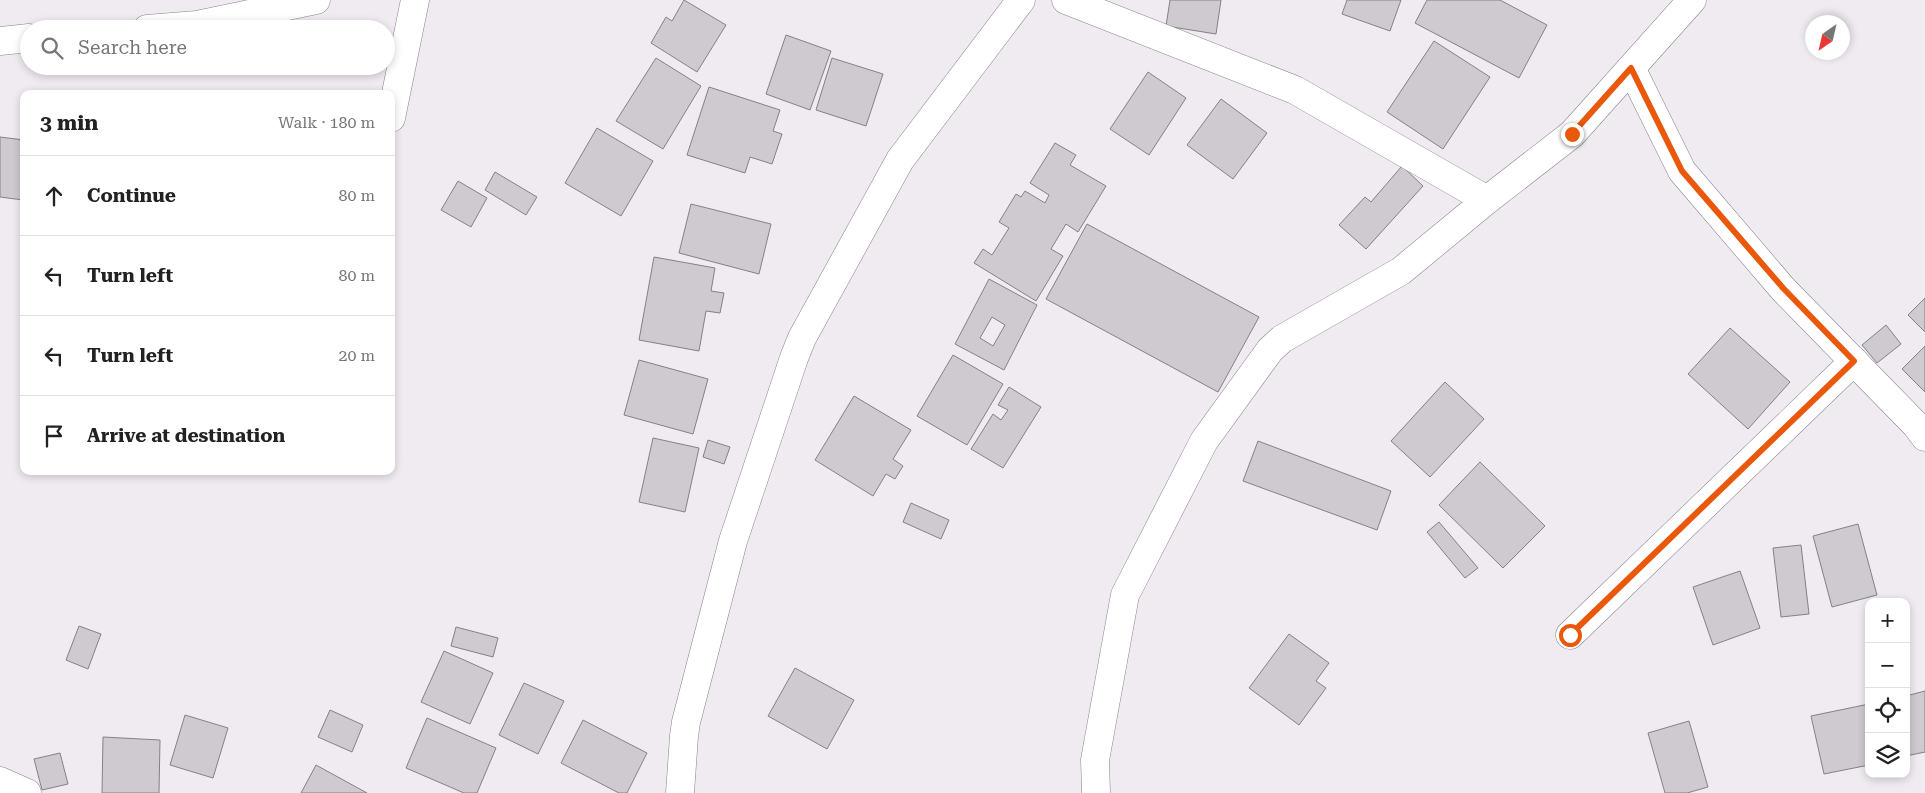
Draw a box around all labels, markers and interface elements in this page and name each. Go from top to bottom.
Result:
north arrow [1805,15,1850,60]
search box [20,20,395,75]
icon: search [38,34,66,62]
text: Search here [78,36,187,59]
text: 3 min [40,111,98,135]
text: Walk · 180 m [278,113,375,132]
route end [1561,123,1584,146]
icon: ahead [40,182,68,210]
text: Continue [87,184,176,207]
text: 80 m [338,186,375,205]
icon: left [40,262,68,290]
text: Turn left [87,264,173,287]
text: 80 m [338,266,375,285]
icon: left [40,342,68,370]
text: Turn left [87,344,173,367]
text: 20 m [338,346,375,365]
icon: arrive [40,422,68,450]
text: Arrive at destination [87,424,285,447]
map controls [1865,598,1910,778]
button: + [1865,598,1910,643]
route start [1559,624,1582,647]
button: − [1865,643,1910,688]
button: locate [1865,688,1910,733]
button: layers [1865,733,1910,778]

